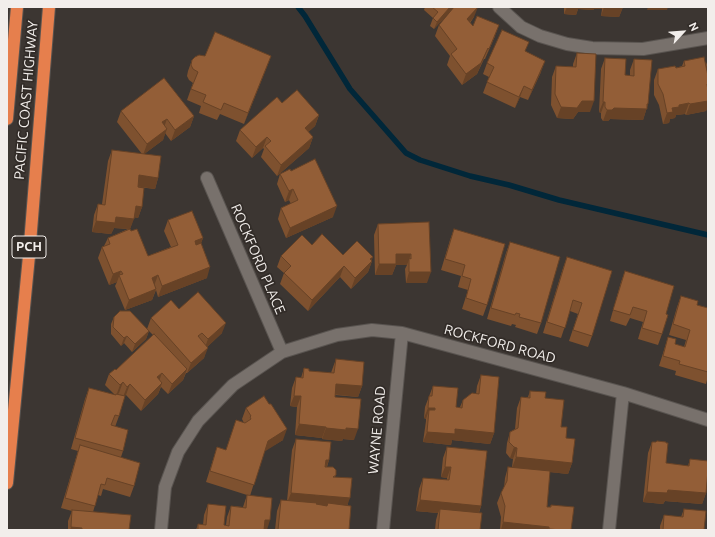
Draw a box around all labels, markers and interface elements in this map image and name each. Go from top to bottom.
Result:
north arrow [663,12,703,52]
street label: PACIFIC COAST HIGHWAY [11,20,41,180]
text: N [687,20,701,33]
street label: ROCKFORD PLACE [227,201,289,317]
road number: PCH [12,236,46,258]
street label: ROCKFORD ROAD [442,321,558,367]
street label: WAYNE ROAD [365,385,389,475]

